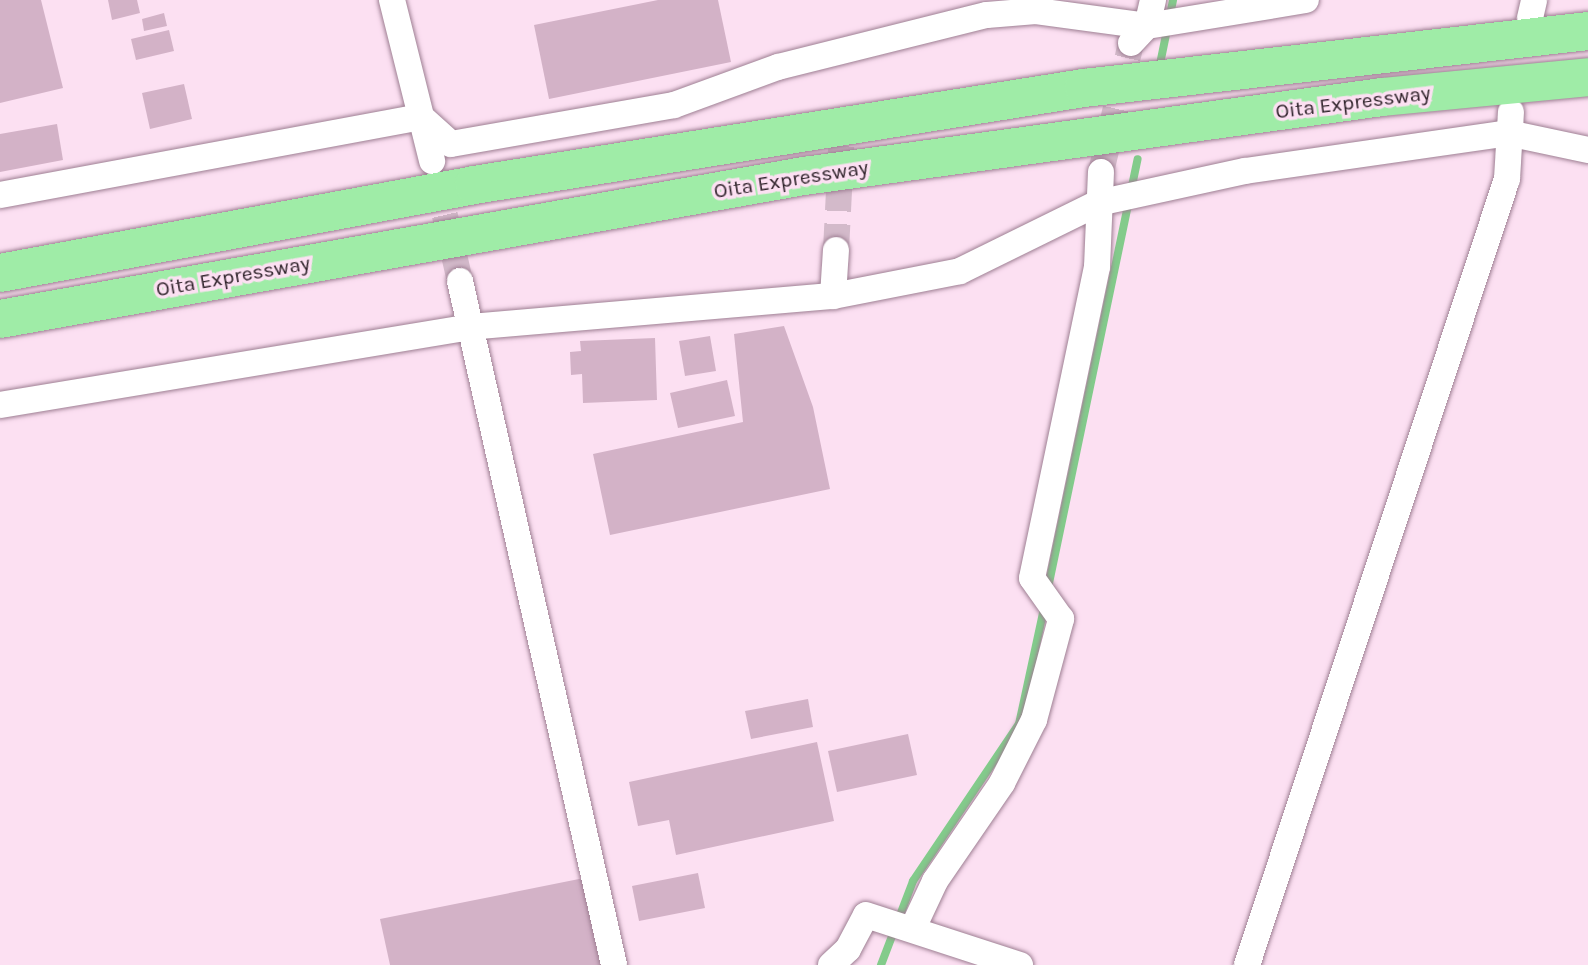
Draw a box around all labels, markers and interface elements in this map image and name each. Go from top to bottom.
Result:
street label: Oita Expressway [1274,80,1432,124]
street label: Oita Expressway [712,154,870,204]
street label: Oita Expressway [154,250,312,302]

